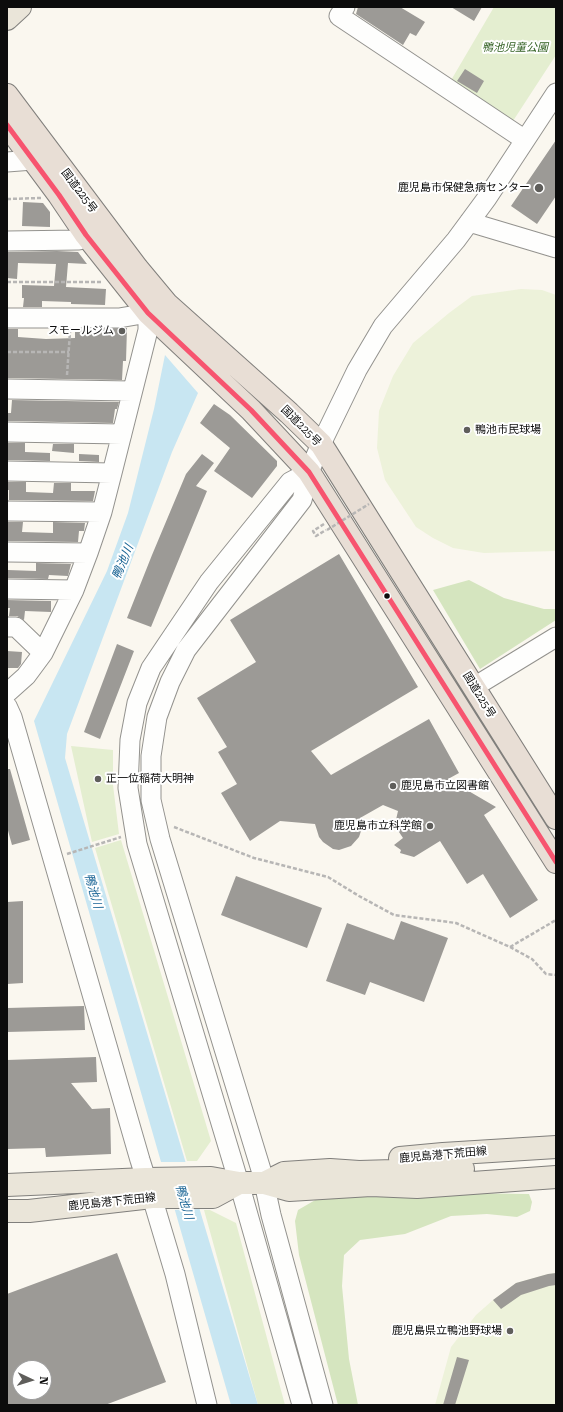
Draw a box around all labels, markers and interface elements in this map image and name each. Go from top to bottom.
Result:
park label: 鴨池児童公園 [482,41,548,55]
street label: 国道225号 [58,166,100,216]
place label: 鹿児島市保健急病センター [398,181,530,195]
marker: 鹿児島市保健急病センター [533,182,545,194]
place label: スモールジム [48,324,114,338]
marker: スモールジム [117,326,127,336]
street label: 国道225号 [278,403,324,449]
place label: 鴨池市民球場 [475,423,541,437]
marker: 鴨池市民球場 [462,425,472,435]
water label: 鴨池川 [109,543,137,581]
unlabelled marker [382,591,392,601]
street label: 国道225号 [460,670,498,720]
place label: 正一位稲荷大明神 [106,772,194,786]
marker: 正一位稲荷大明神 [93,774,103,784]
place label: 鹿児島市立図書館 [401,779,489,793]
marker: 鹿児島市立図書館 [388,781,398,791]
place label: 鹿児島市立科学館 [334,819,422,833]
marker: 鹿児島市立科学館 [425,821,435,831]
water label: 鴨池川 [81,872,105,910]
street label: 鹿児島港下荒田線 [399,1145,487,1165]
water label: 鴨池川 [172,1183,196,1221]
street label: 鹿児島港下荒田線 [68,1191,156,1213]
place label: 鹿児島県立鴨池野球場 [392,1324,502,1338]
marker: 鹿児島県立鴨池野球場 [505,1326,515,1336]
north arrow [12,1360,52,1400]
text: N [37,1376,50,1385]

